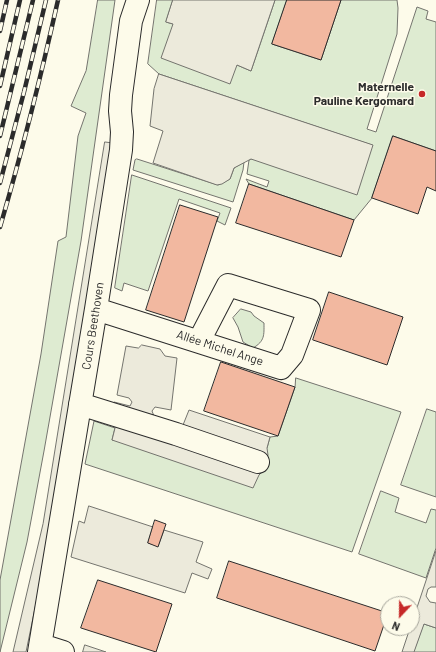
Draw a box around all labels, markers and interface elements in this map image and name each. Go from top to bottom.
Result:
place label: Maternelle Pauline Kergomard [314,80,414,108]
marker: Maternelle Pauline Kergomard [417,89,427,99]
street label: Cours Beethoven [79,281,107,371]
street label: Allée Michel Ange [175,327,265,369]
north arrow [380,596,420,636]
text: N [390,619,402,634]

